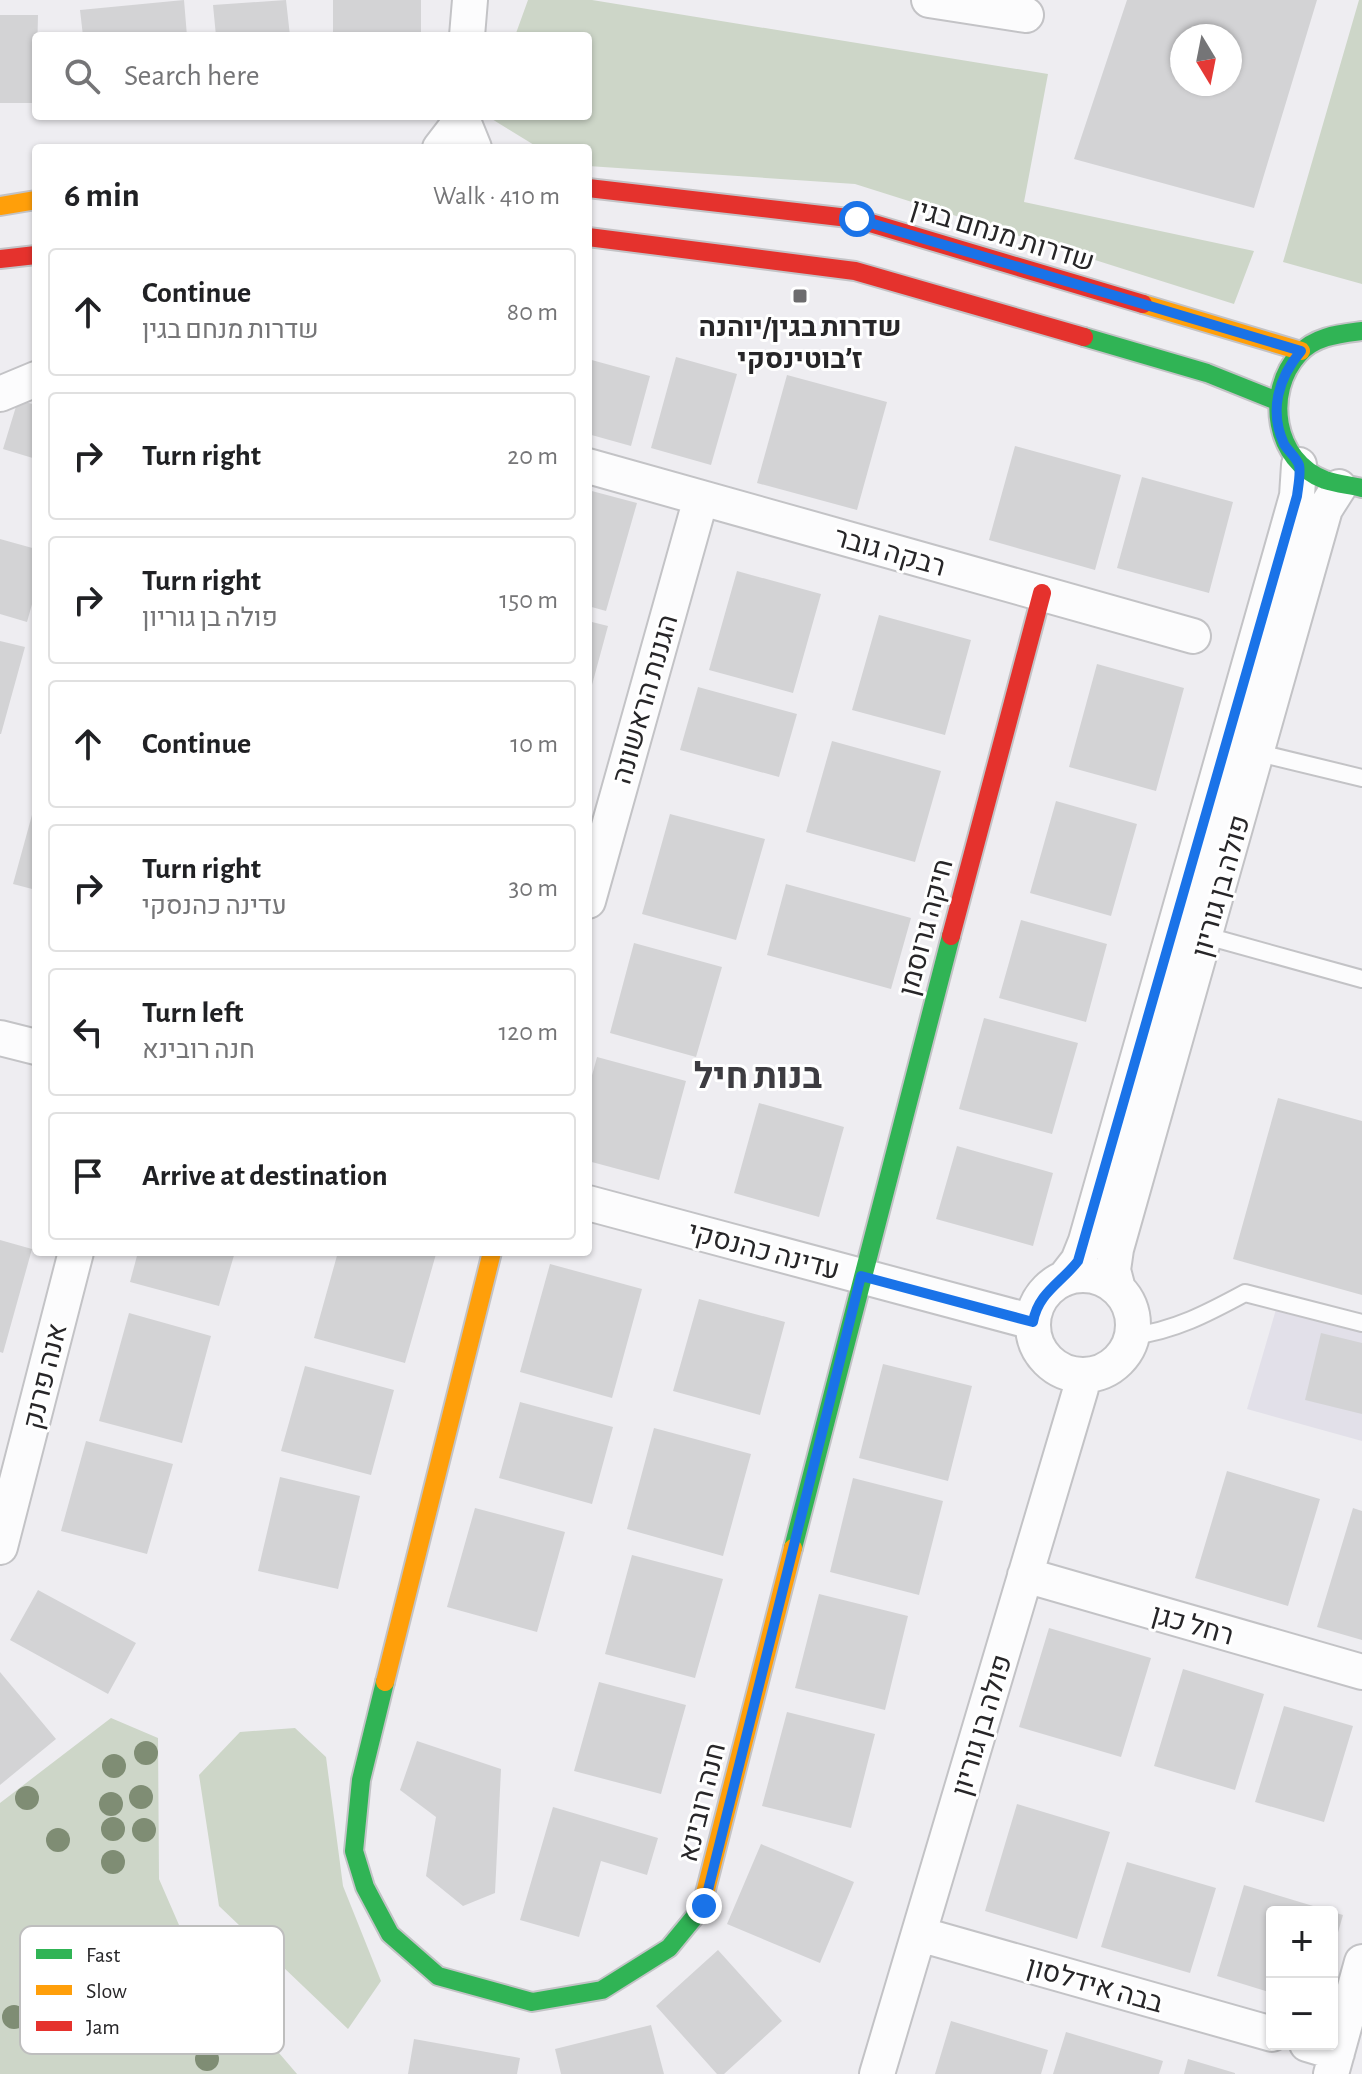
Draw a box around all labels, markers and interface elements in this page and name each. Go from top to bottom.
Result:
north arrow [1170,24,1242,96]
search box [32,32,592,120]
icon: search [60,54,104,98]
text: Search here [124,61,260,91]
text: 6 min [64,179,140,213]
text: Walk · 410 m [433,183,560,209]
street label: שדרות מנחם בגין [907,195,1098,277]
route start [839,201,875,237]
text: Continue [142,278,251,308]
marker: שדרות בגין/יוהנה ז׳בוטינסקי [791,287,809,305]
icon: ahead [66,290,110,334]
text: 80 m [507,299,558,325]
place label: שדרות בגין/יוהנה ז׳בוטינסקי [699,314,901,374]
text: שדרות מנחם בגין [142,317,319,343]
icon: right [66,434,110,478]
text: Turn right [142,441,261,471]
text: 20 m [507,443,558,469]
street label: רבקה גובר [831,524,948,582]
text: Turn right [142,566,261,596]
icon: right [66,578,110,622]
text: 150 m [499,587,558,613]
text: פולה בן גוריון [142,605,278,631]
street label: הגננת הראשונה [608,612,683,787]
icon: ahead [66,722,110,766]
text: Continue [142,729,251,759]
text: 10 m [510,731,558,757]
street label: פולה בן גוריון [1188,812,1256,961]
text: Turn right [142,854,261,884]
street label: חיקה גרוסמן [895,856,959,999]
icon: right [66,866,110,910]
text: 30 m [508,875,558,901]
text: עדינה כהנסקי [142,893,287,919]
text: Turn left [142,998,243,1028]
icon: left [66,1010,110,1054]
text: 120 m [498,1019,558,1045]
text: חנה רובינא [142,1037,255,1063]
district label: בנות חיל [694,1059,822,1095]
icon: arrive [66,1154,110,1198]
text: Arrive at destination [142,1161,388,1191]
street label: עדינה כהנסקי [685,1218,842,1286]
street label: אנה פרנק [19,1321,73,1432]
street label: רחל כגן [1148,1601,1237,1651]
street label: פולה בן גוריון [948,1652,1018,1800]
street label: חנה רובינא [675,1740,731,1865]
route end [686,1888,722,1924]
map controls [1266,1906,1338,2050]
button: + [1266,1906,1338,1978]
legend [20,1926,284,2054]
text: Fast [86,1944,120,1966]
street label: בבה אידלסון [1023,1953,1166,2019]
button: − [1266,1978,1338,2050]
text: Slow [86,1980,127,2002]
text: Jam [86,2016,120,2038]

